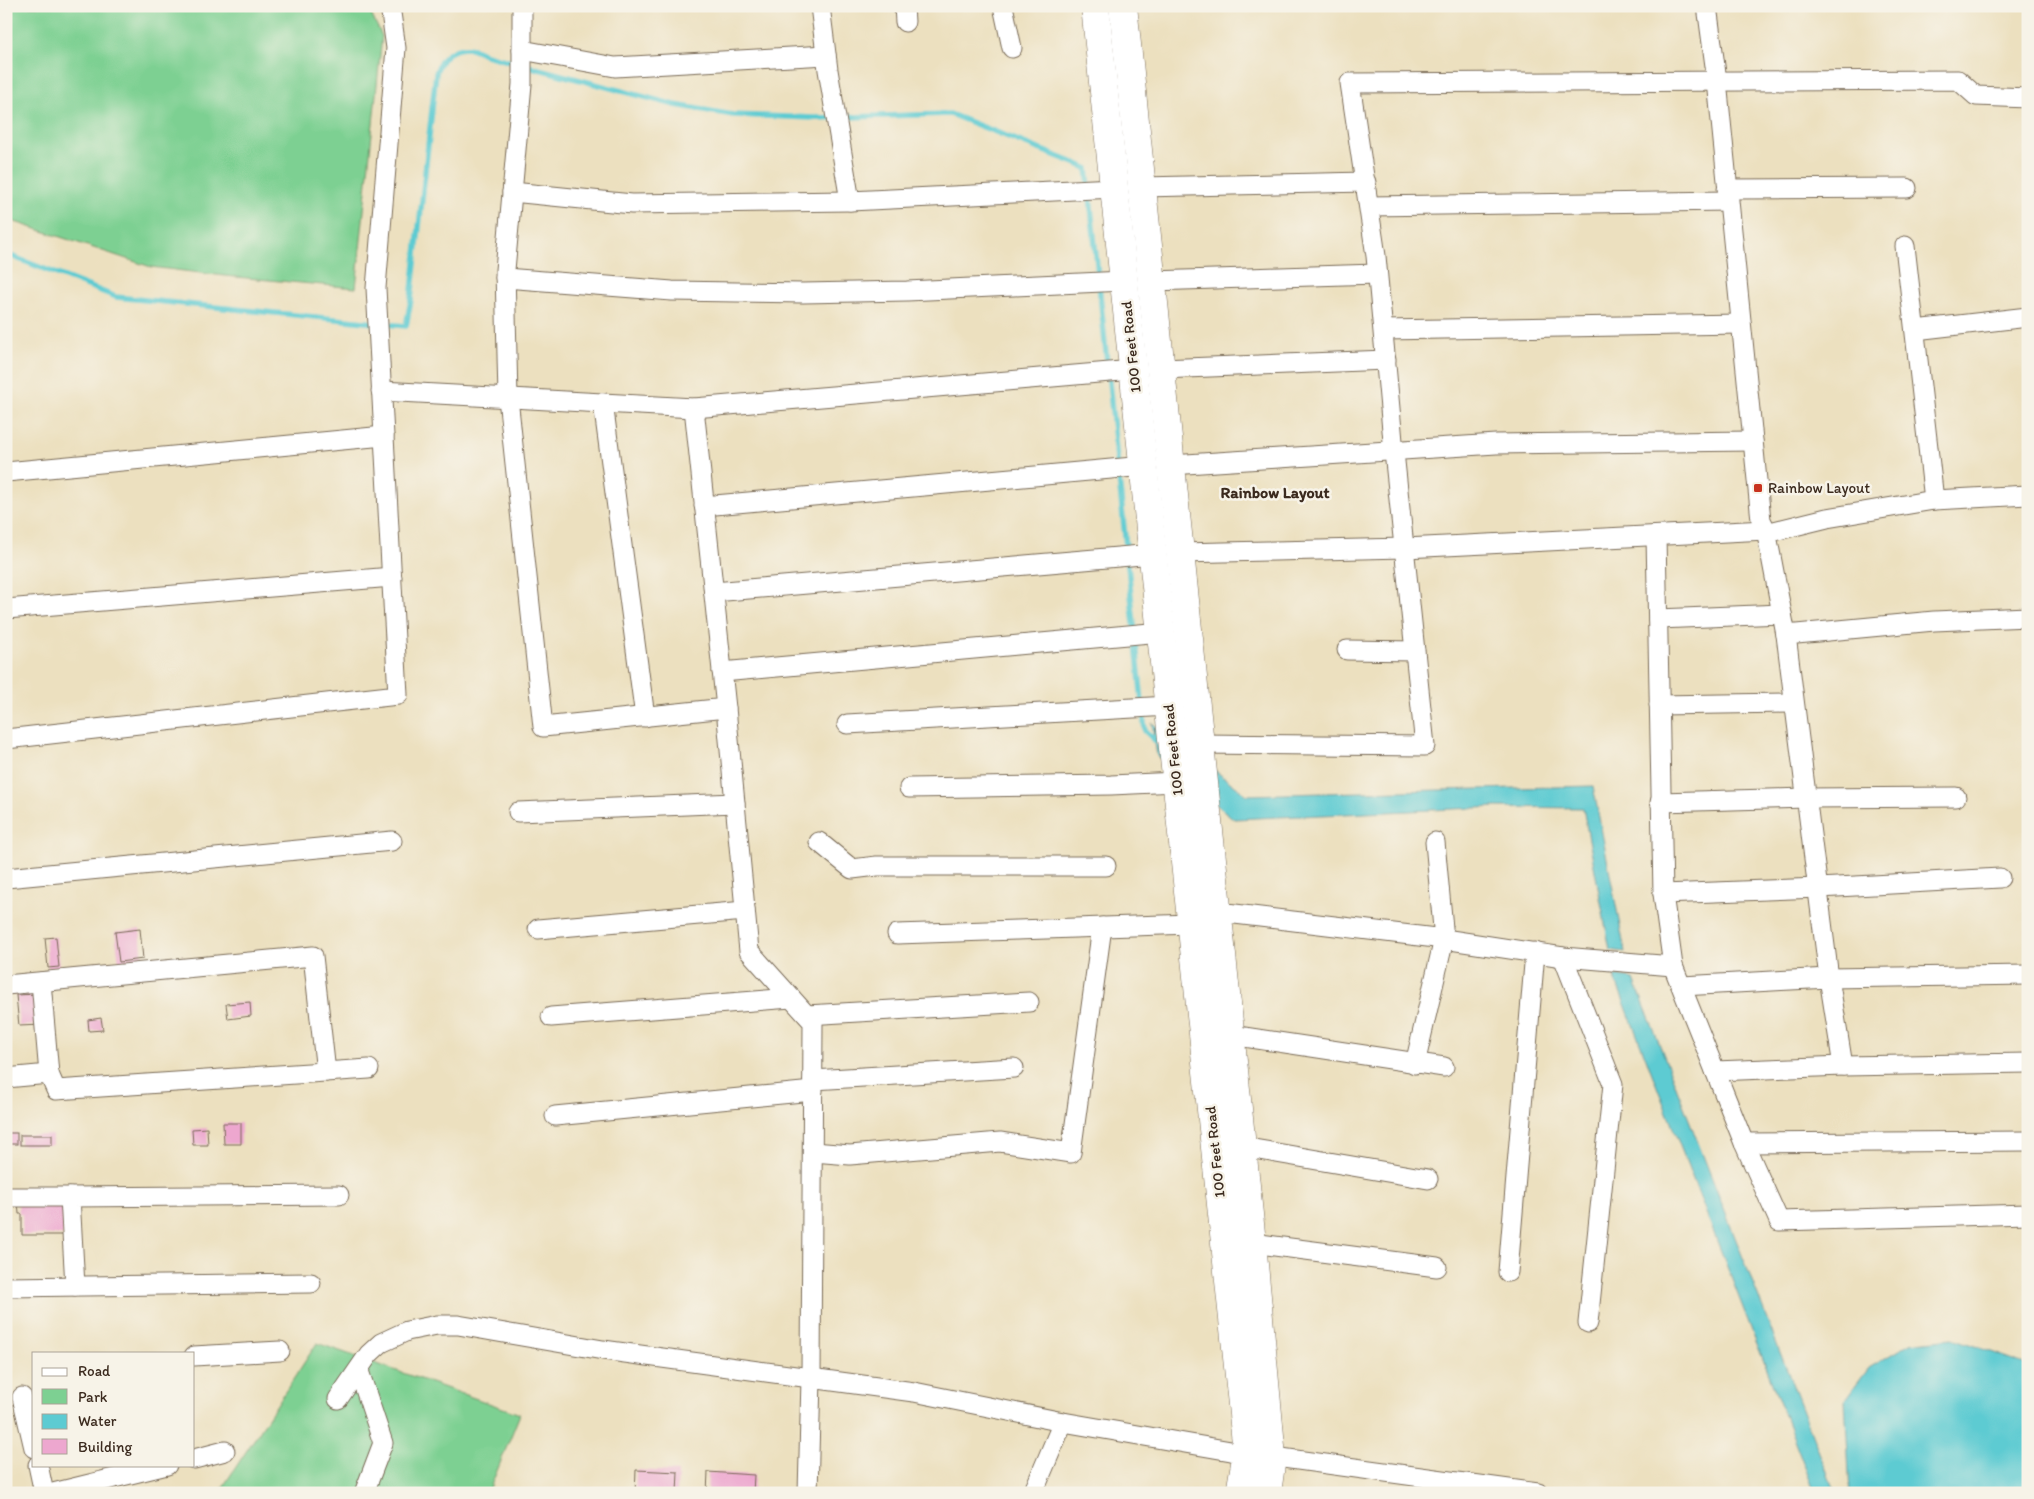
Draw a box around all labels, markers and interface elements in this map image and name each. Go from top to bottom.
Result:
street label: 100 Feet Road [1117,300,1145,394]
place label: Rainbow Layout [1768,479,1870,497]
marker: Rainbow Layout [1752,482,1764,494]
district label: Rainbow Layout [1221,483,1329,503]
street label: 100 Feet Road [1159,703,1187,797]
street label: 100 Feet Road [1201,1105,1229,1199]
legend [32,1352,195,1466]
text: Road [78,1362,111,1380]
text: Park [78,1388,108,1406]
text: Water [78,1412,117,1430]
text: Building [78,1438,132,1456]

